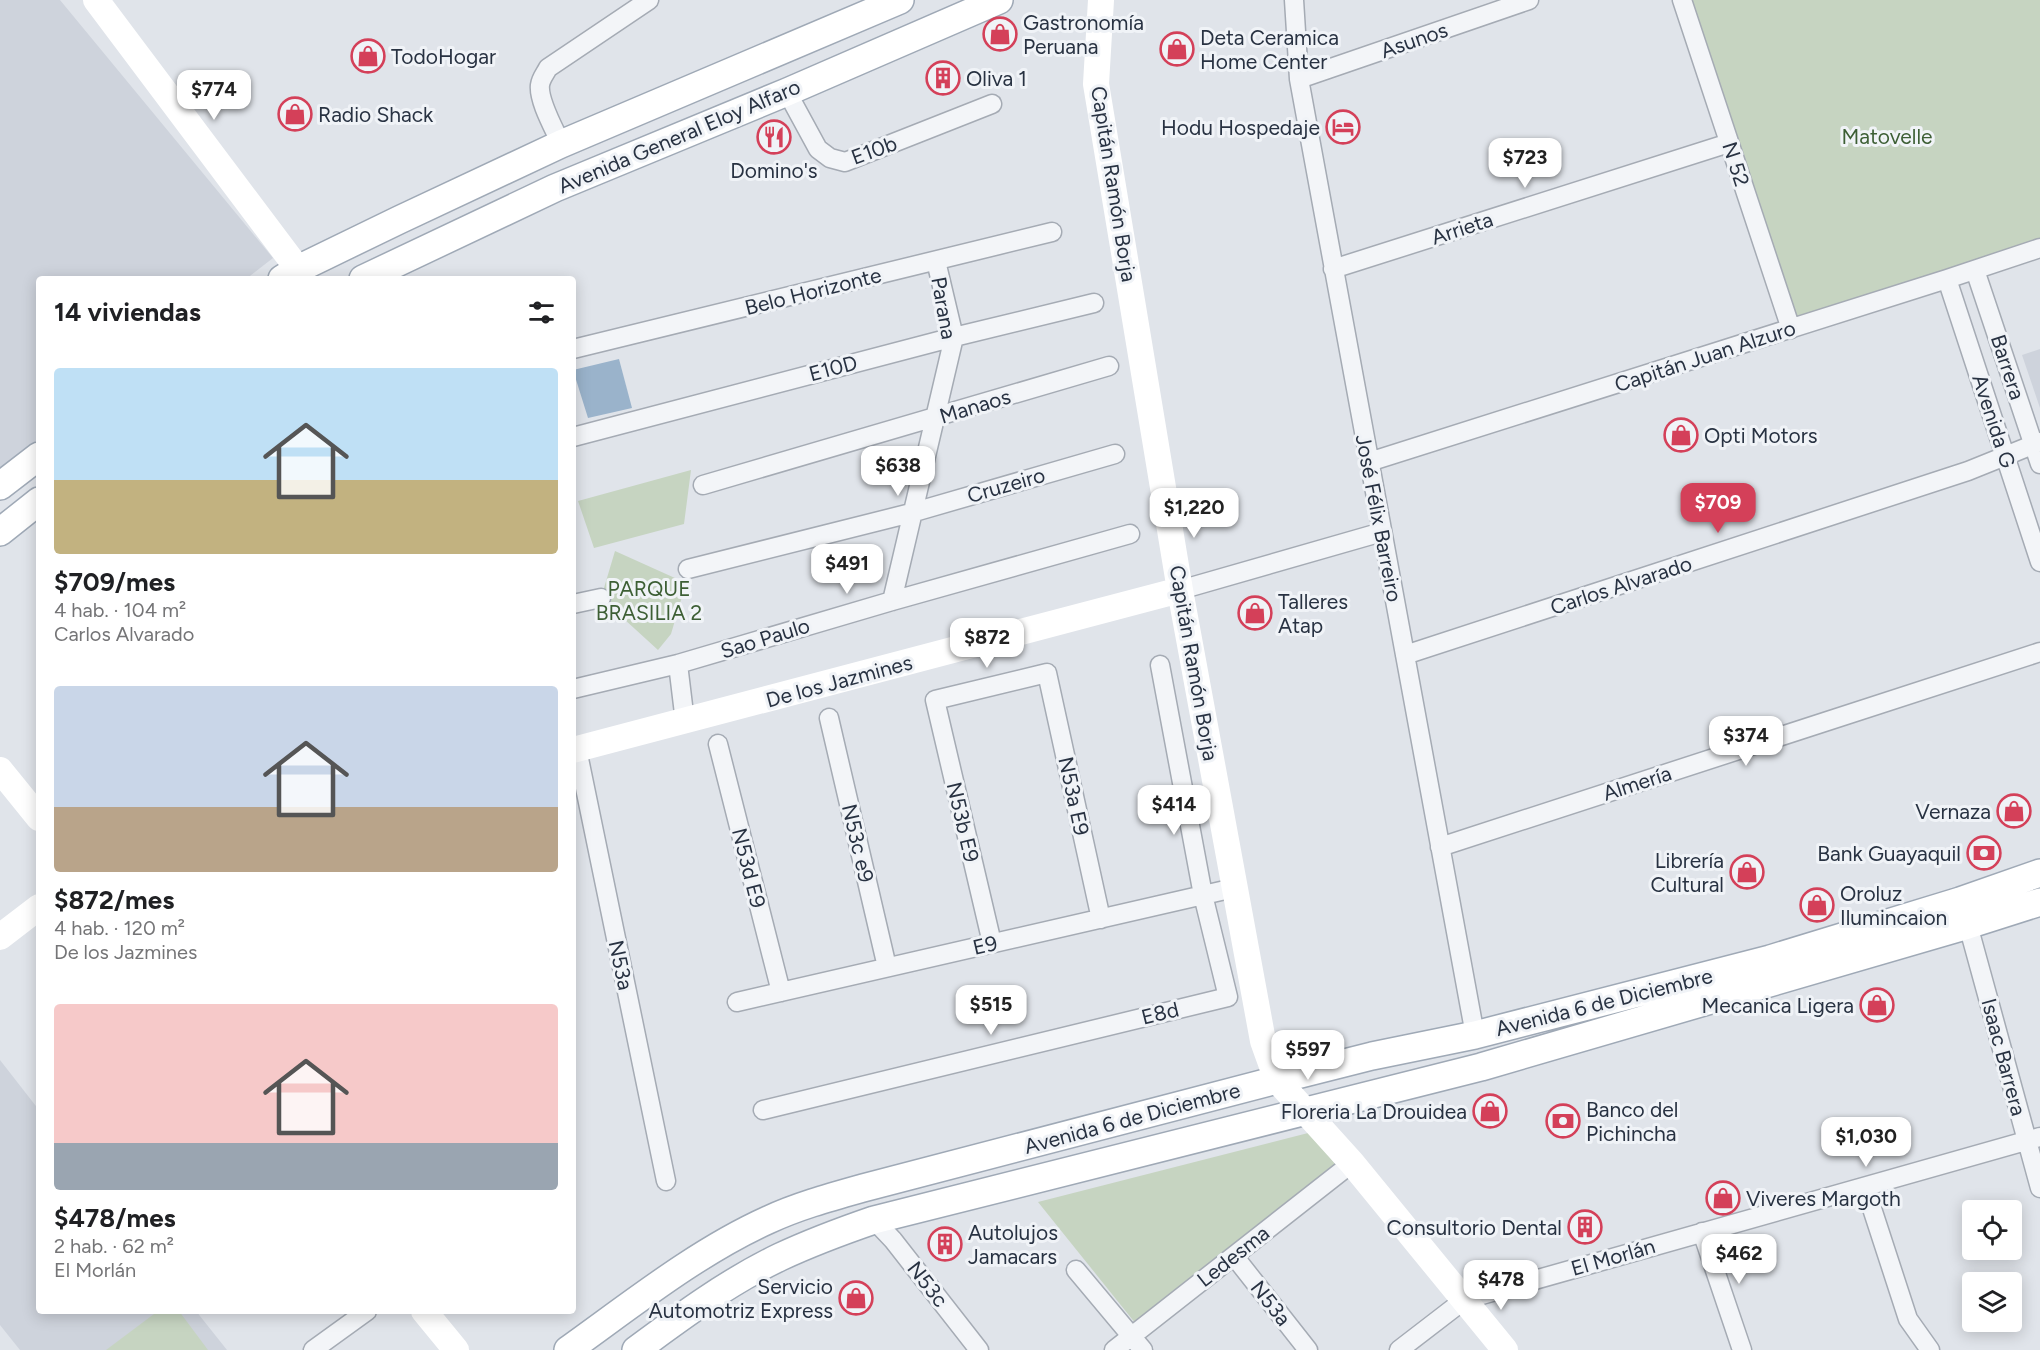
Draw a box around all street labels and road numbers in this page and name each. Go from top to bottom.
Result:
street label: Asunos [1377,17,1451,63]
street label: Avenida General Eloy Alfaro [554,74,804,198]
street label: Capitán Ramón Borja [1086,84,1142,284]
street label: E10b [848,130,900,170]
street label: N 52 [1717,139,1755,189]
street label: Arrieta [1428,206,1496,250]
street label: Belo Horizonte [742,262,884,320]
street label: Parana [926,275,962,341]
street label: Capitán Juan Alzuro [1611,315,1799,397]
street label: Barrera [1986,331,2030,403]
street label: E10D [806,350,860,386]
street label: Avenida G [1967,371,2021,471]
street label: Manaos [936,383,1014,429]
street label: José Félix Barreiro [1350,432,1408,604]
street label: Cruzeiro [964,462,1048,508]
street label: Carlos Alvarado [1547,550,1695,620]
street label: Capitán Ramón Borja [1165,563,1223,763]
street label: Sao Paulo [717,613,813,663]
street label: De los Jazmines [763,649,915,713]
street label: N53a E9 [1053,754,1095,838]
street label: Almería [1599,760,1675,806]
street label: N53b E9 [942,779,984,865]
street label: N53c e9 [837,801,879,885]
street label: N53d E9 [727,825,771,911]
street label: E9 [970,930,1000,960]
street label: N53a [604,938,638,992]
street label: Avenida 6 de Diciembre [1493,963,1715,1041]
street label: E8d [1139,996,1181,1030]
street label: Isaac Barrera [1976,996,2032,1118]
street label: Avenida 6 de Diciembre [1021,1077,1243,1159]
street label: Ledesma [1192,1220,1274,1292]
street label: El Morlán [1568,1233,1658,1281]
street label: N53c [902,1256,954,1312]
street label: N53a [1246,1275,1296,1331]

